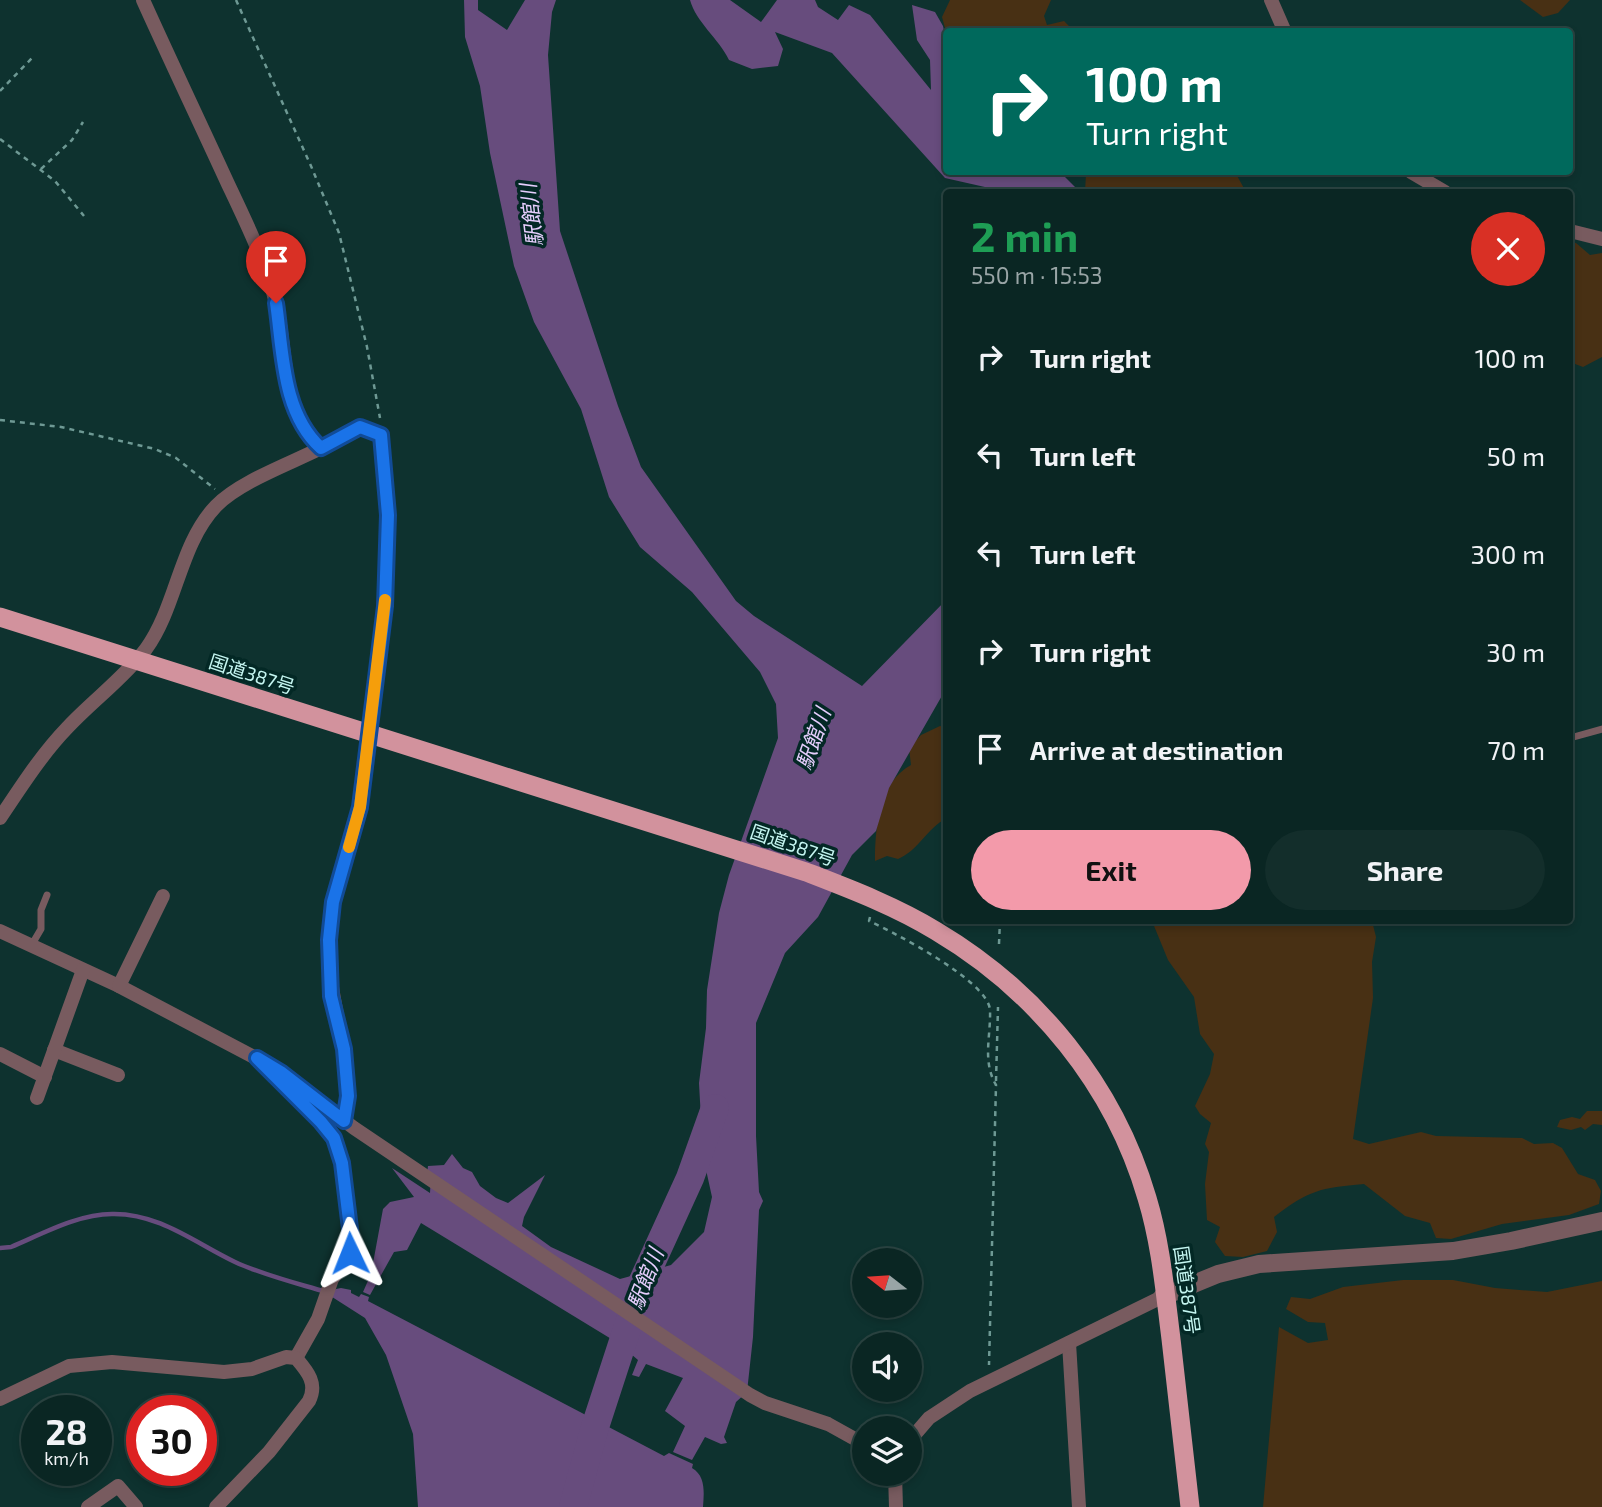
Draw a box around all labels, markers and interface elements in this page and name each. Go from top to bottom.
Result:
text: 100 m [1086,53,1223,112]
icon: right [971,56,1062,147]
text: Turn right [1086,113,1228,151]
water label: 駅館川 [514,180,547,248]
text: 2 min [971,210,1078,260]
button: close [1471,212,1545,286]
pin [246,231,306,303]
icon: arrive [257,242,295,280]
text: 550 m · 15:53 [971,261,1103,289]
icon: right [971,338,1009,376]
text: Turn right [1030,342,1151,373]
text: 100 m [1475,342,1545,373]
icon: left [971,436,1009,474]
text: Turn left [1030,440,1136,471]
text: 50 m [1487,440,1545,471]
icon: left [971,534,1009,572]
text: Turn left [1030,538,1136,569]
text: 300 m [1471,538,1545,569]
icon: right [971,632,1009,670]
text: Turn right [1030,636,1151,667]
text: 30 m [1486,636,1545,667]
street label: 国道387号 [206,649,298,698]
water label: 駅館川 [791,703,835,772]
icon: arrive [971,730,1009,768]
text: Arrive at destination [1030,734,1283,765]
text: 70 m [1487,734,1545,765]
street label: 国道387号 [747,819,839,870]
button: Exit [971,830,1251,910]
button: Share [1265,830,1545,910]
position arrow [313,1216,387,1290]
water label: 駅館川 [622,1243,668,1312]
street label: 国道387号 [1170,1244,1205,1336]
north arrow [852,1248,922,1318]
map controls [852,1248,922,1486]
button: sound [852,1332,922,1402]
speed limit sign: 30 [126,1395,217,1486]
text: 28 [45,1410,88,1452]
button: layers [852,1416,922,1486]
text: km/h [44,1447,89,1469]

